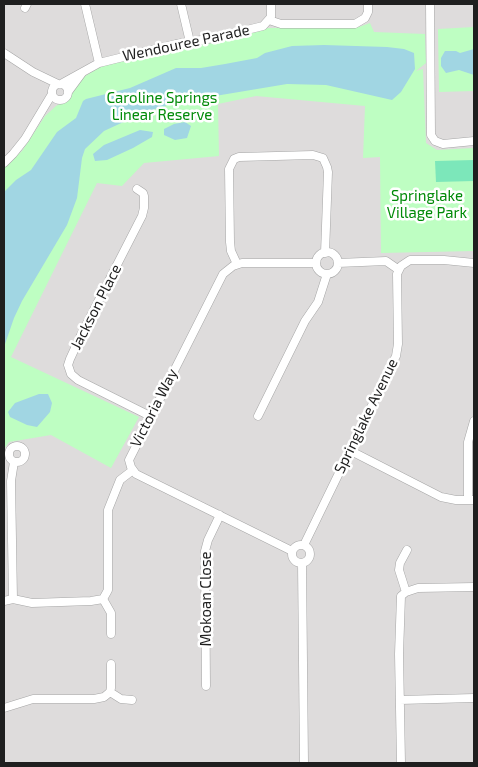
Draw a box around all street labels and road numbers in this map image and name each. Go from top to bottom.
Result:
street label: Wendouree Parade [121,21,251,65]
street label: Jackson Place [67,261,125,353]
street label: Springlake Avenue [330,356,402,476]
street label: Victoria Way [126,366,182,450]
street label: Mokoan Close [197,551,215,647]

